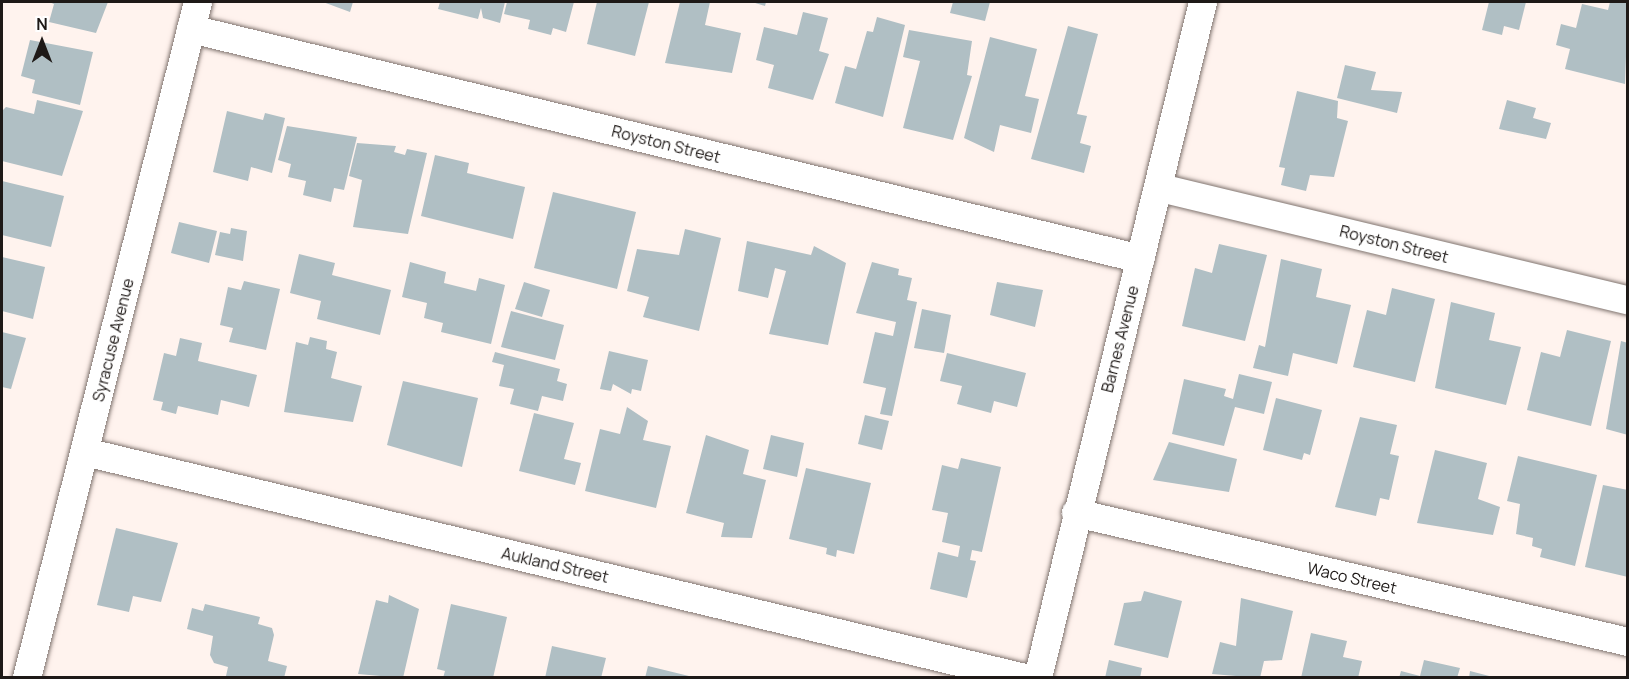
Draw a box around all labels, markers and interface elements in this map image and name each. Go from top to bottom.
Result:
north arrow [12,12,72,72]
text: N [36,13,48,35]
street label: Royston Street [610,121,722,167]
street label: Royston Street [1338,221,1450,267]
street label: Syracuse Avenue [88,276,138,404]
street label: Barnes Avenue [1097,283,1143,395]
street label: Aukland Street [500,543,610,587]
street label: Waco Street [1305,558,1399,598]

